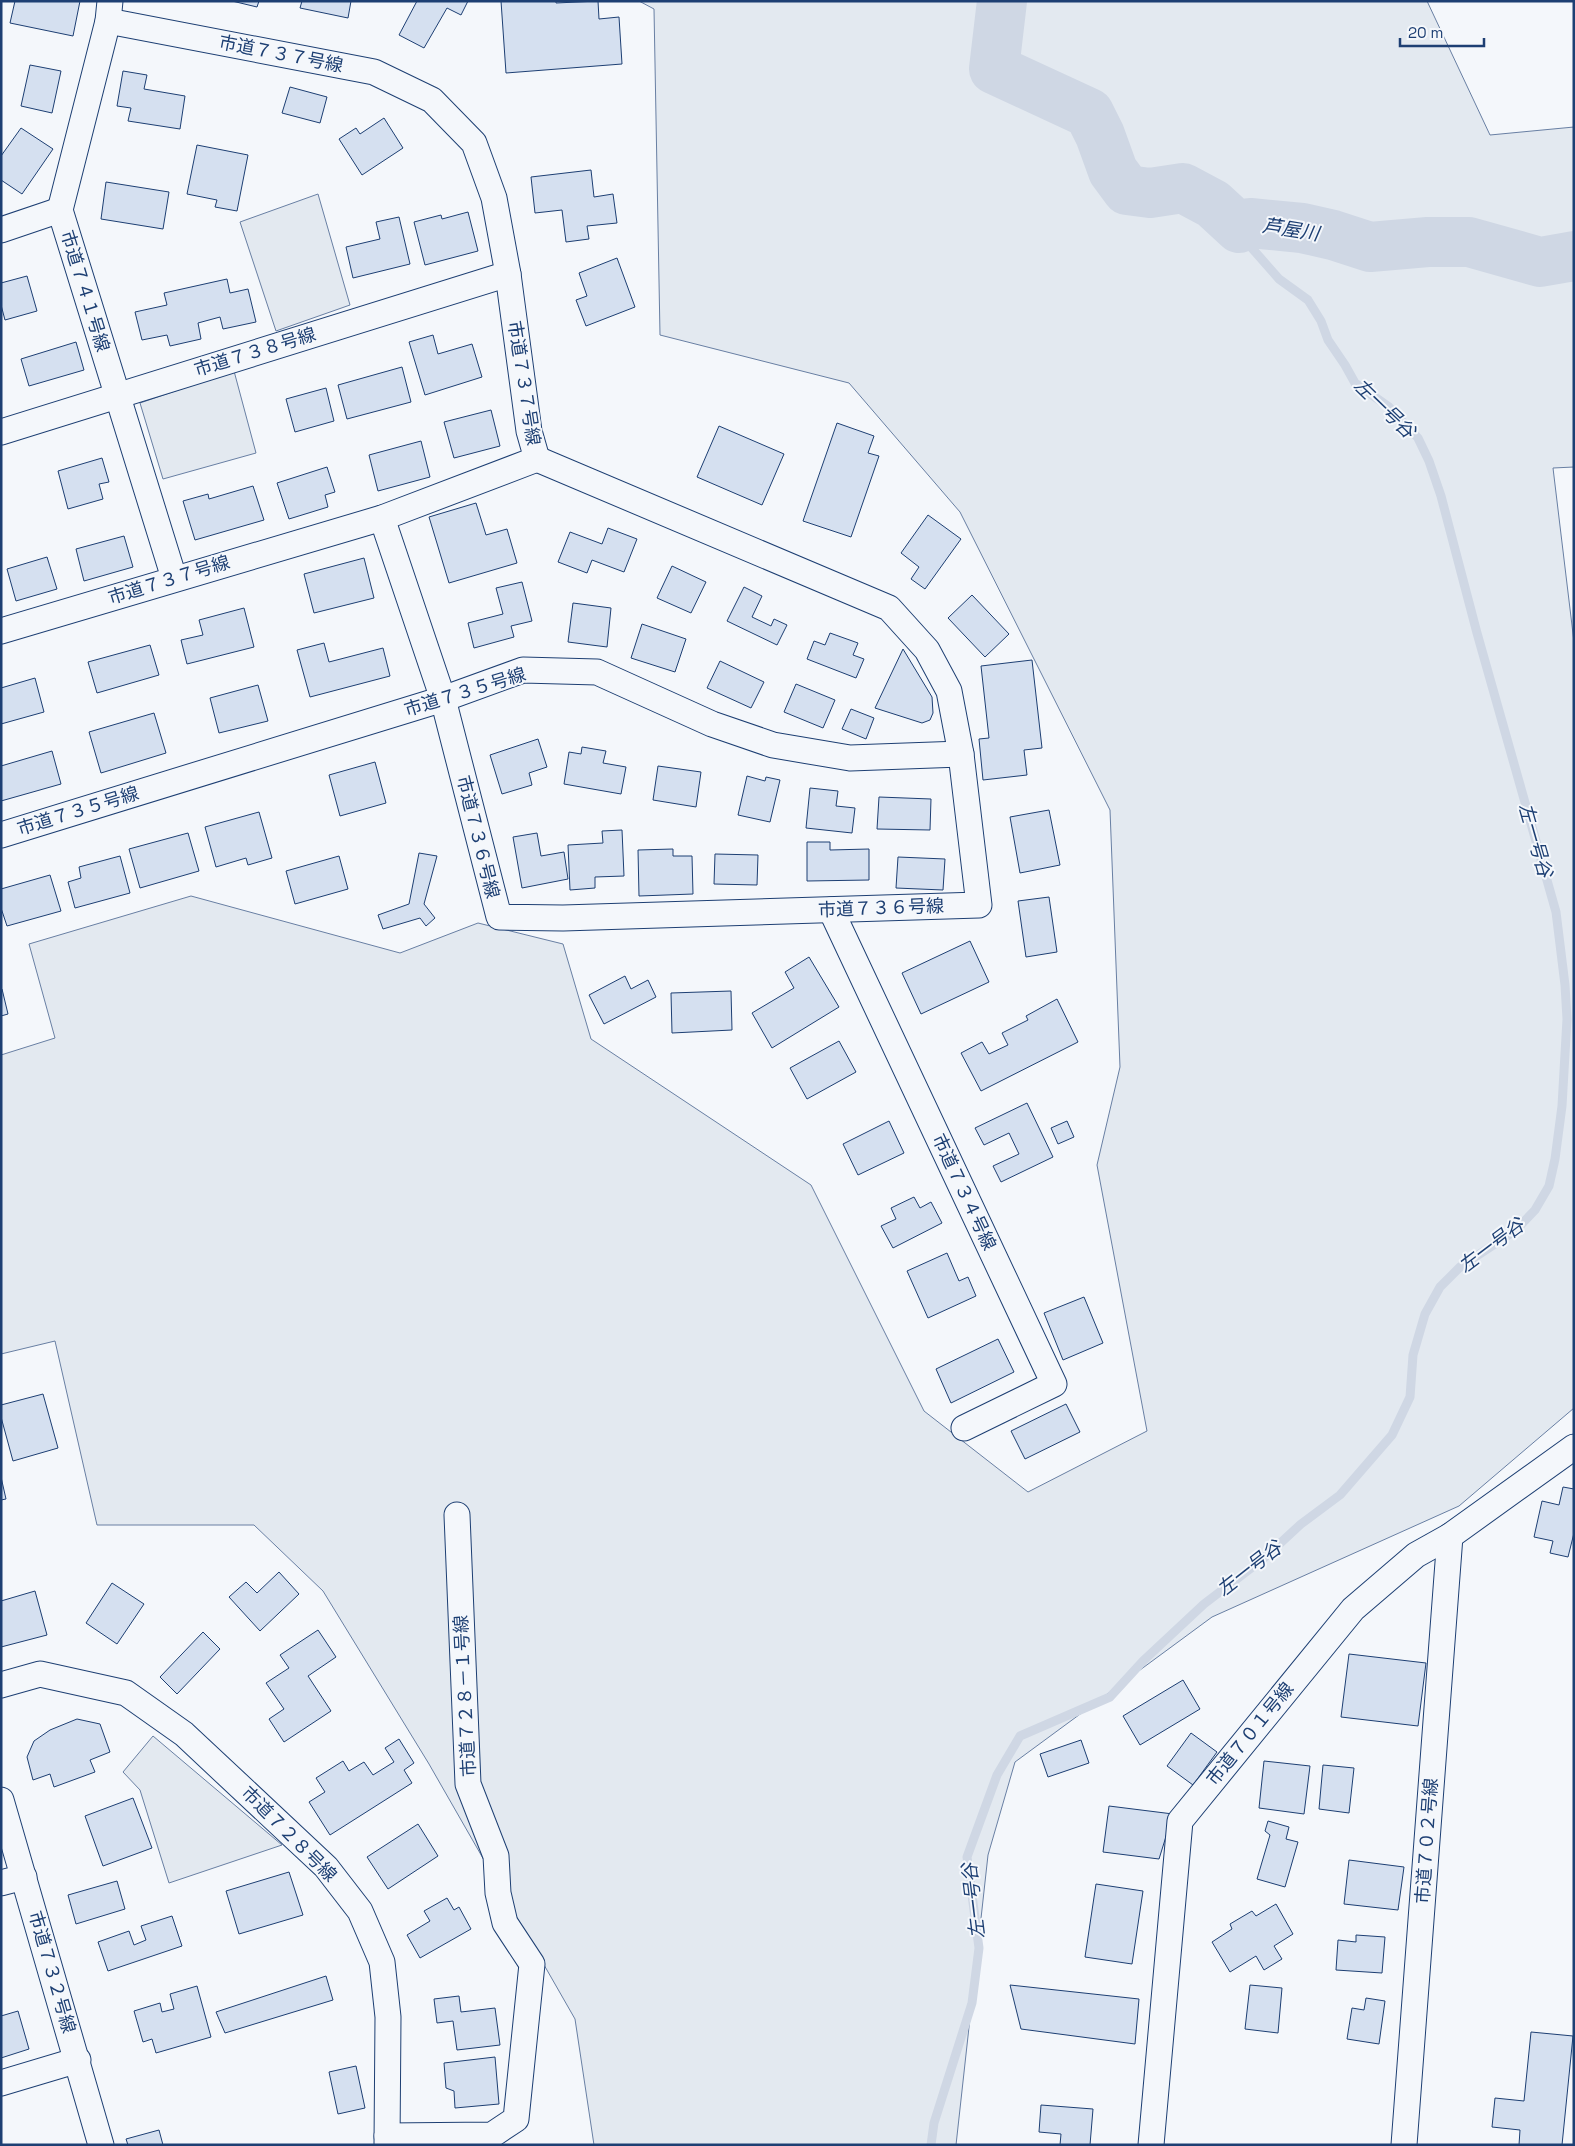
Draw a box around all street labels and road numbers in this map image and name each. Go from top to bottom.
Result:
street label: 市道７３７号線 [217,30,345,77]
street label: 市道７４１号線 [56,227,115,354]
street label: 市道７３７号線 [503,319,546,447]
street label: 市道７３８号線 [191,322,318,381]
street label: 市道７３７号線 [105,550,232,609]
street label: 市道７３５号線 [401,662,528,721]
street label: 市道７３６号線 [452,773,505,901]
street label: 市道７３５号線 [14,781,141,840]
street label: 市道７３６号線 [818,894,944,921]
street label: 市道７３４号線 [927,1130,1002,1254]
street label: 市道７２８－１号線 [449,1615,480,1778]
street label: 市道７０１号線 [1201,1677,1298,1790]
street label: 市道７０２号線 [1411,1777,1442,1905]
street label: 市道７２８号線 [237,1781,342,1886]
street label: 市道７３２号線 [24,1908,81,2036]

